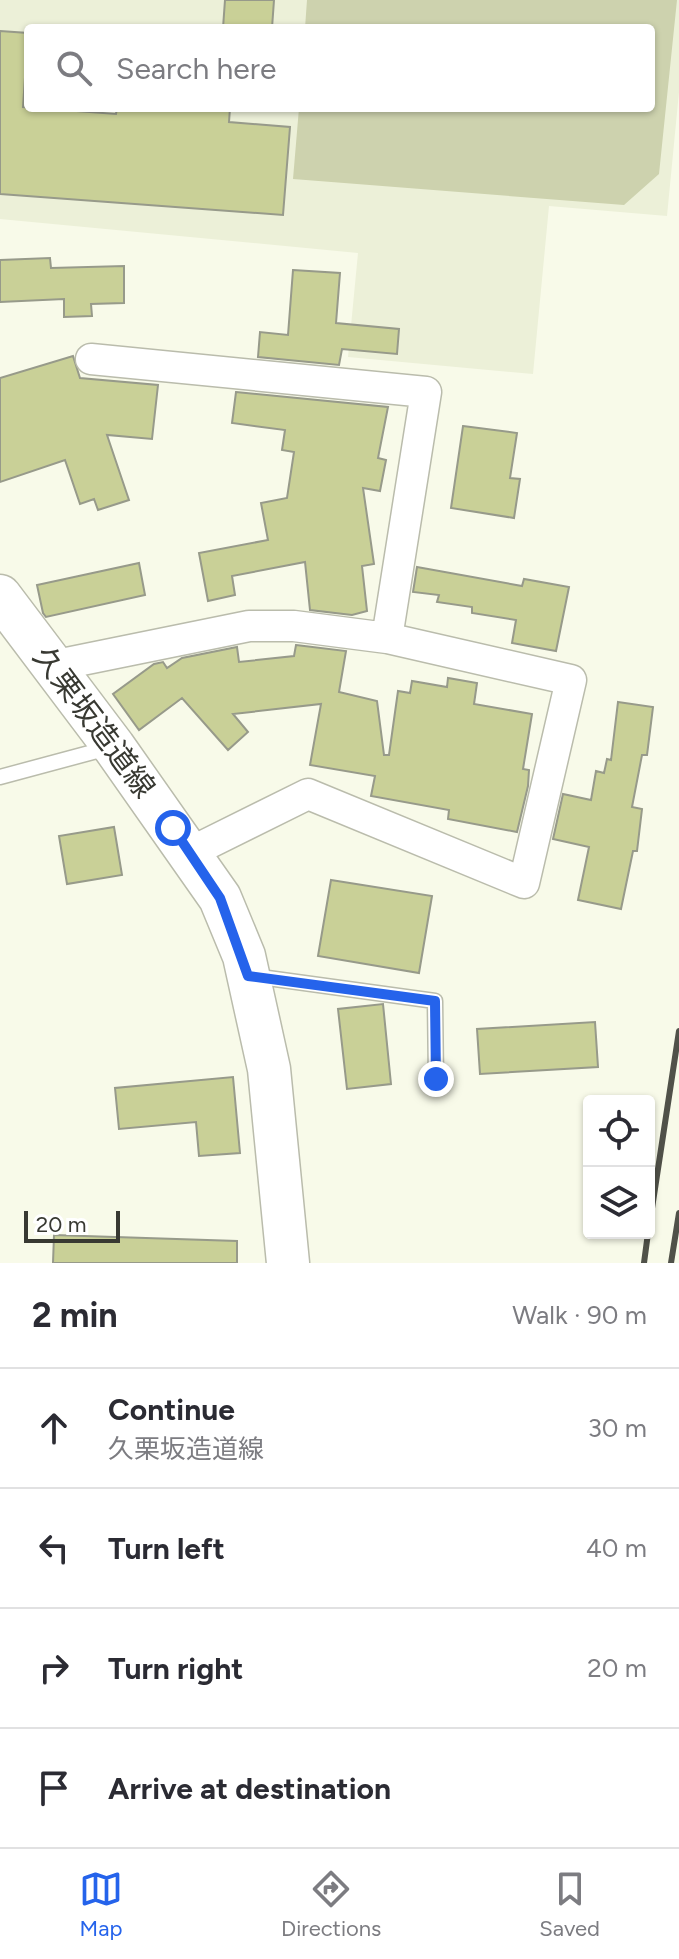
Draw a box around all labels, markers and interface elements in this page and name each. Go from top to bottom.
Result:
search box [24,24,655,112]
icon: search [52,46,96,90]
text: Search here [116,50,276,87]
street label: 久栗坂造道線 [25,639,163,805]
route start [155,810,191,846]
route end [418,1061,454,1097]
map controls [583,1095,655,1239]
button: locate [583,1095,655,1167]
button: layers [583,1167,655,1239]
scale bar [24,1207,120,1243]
text: 20 m [36,1211,87,1238]
text: 2 min [32,1295,118,1336]
text: Walk · 90 m [512,1299,647,1331]
text: Continue [108,1391,235,1428]
icon: ahead [32,1406,76,1450]
text: 30 m [588,1412,647,1444]
text: 久栗坂造道線 [108,1433,264,1465]
icon: left [32,1526,76,1570]
text: Turn left [108,1530,225,1567]
text: 40 m [586,1532,647,1564]
icon: right [32,1646,76,1690]
text: Turn right [108,1650,243,1687]
text: 20 m [587,1652,647,1684]
icon: arrive [32,1766,76,1810]
text: Arrive at destination [108,1770,391,1807]
tab: Map [79,1867,123,1942]
tab: Directions [281,1867,381,1942]
tab: Saved [539,1867,600,1942]

